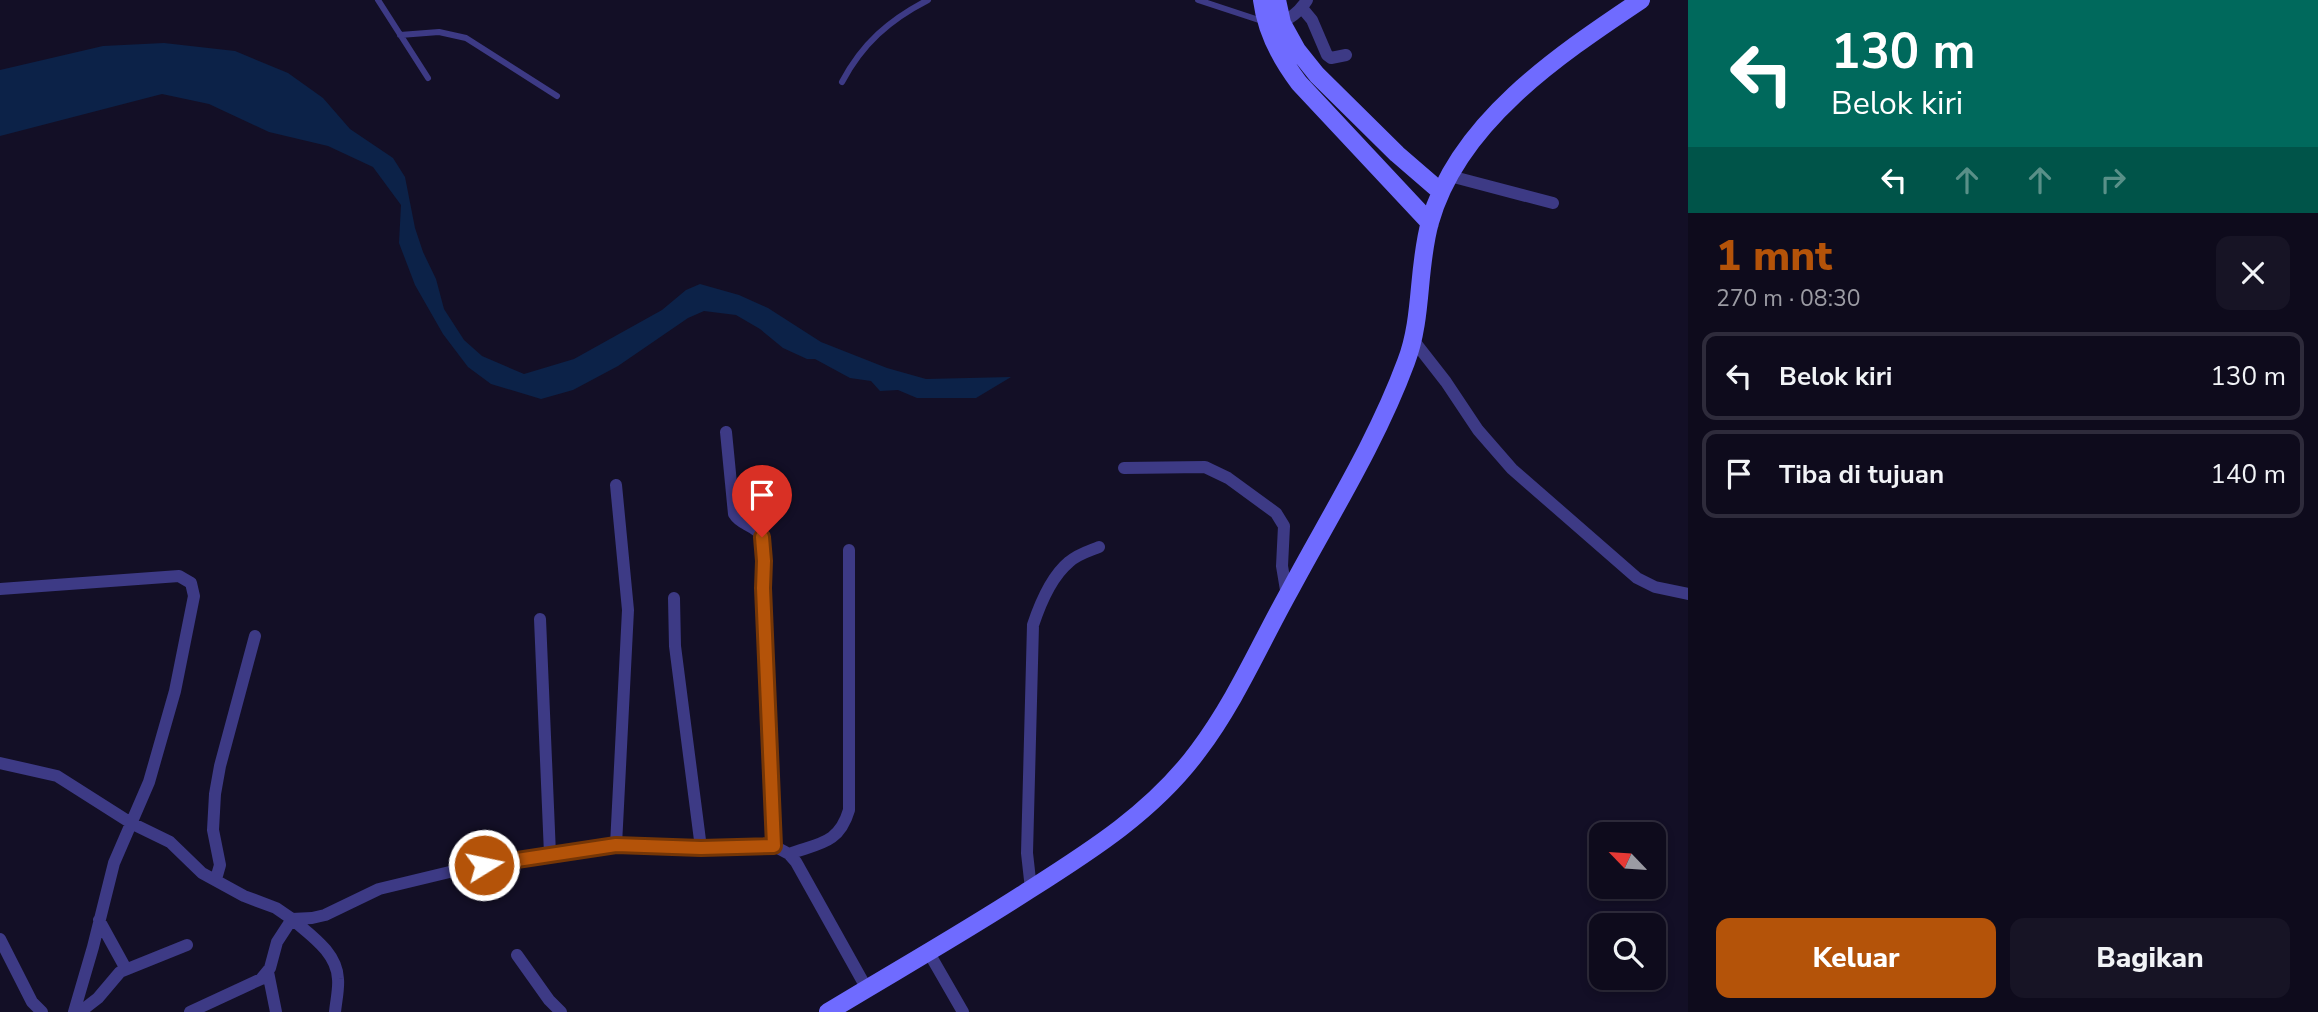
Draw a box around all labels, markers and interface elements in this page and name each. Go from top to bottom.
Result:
text: 130 m [1831,18,1975,85]
icon: left [1716,28,1807,119]
text: Belok kiri [1831,82,1963,125]
icon: left [1875,161,1913,199]
icon: ahead [1948,161,1986,199]
icon: ahead [2021,161,2059,199]
icon: right [2094,161,2132,199]
text: 1 mnt [1716,228,1832,285]
button: close [2216,236,2290,310]
text: 270 m · 08:30 [1716,283,1861,314]
icon: left [1720,357,1758,395]
text: Belok kiri [1779,359,1892,394]
text: 130 m [2210,359,2286,394]
icon: arrive [1720,455,1758,493]
text: Tiba di tujuan [1779,457,1944,492]
text: 140 m [2210,457,2286,492]
pin [732,465,792,537]
icon: arrive [743,476,781,514]
north arrow [1589,822,1666,900]
map controls [1589,822,1666,990]
position arrow [447,828,521,902]
button: search [1589,913,1666,990]
button: Keluar [1716,918,1996,998]
button: Bagikan [2010,918,2290,998]

